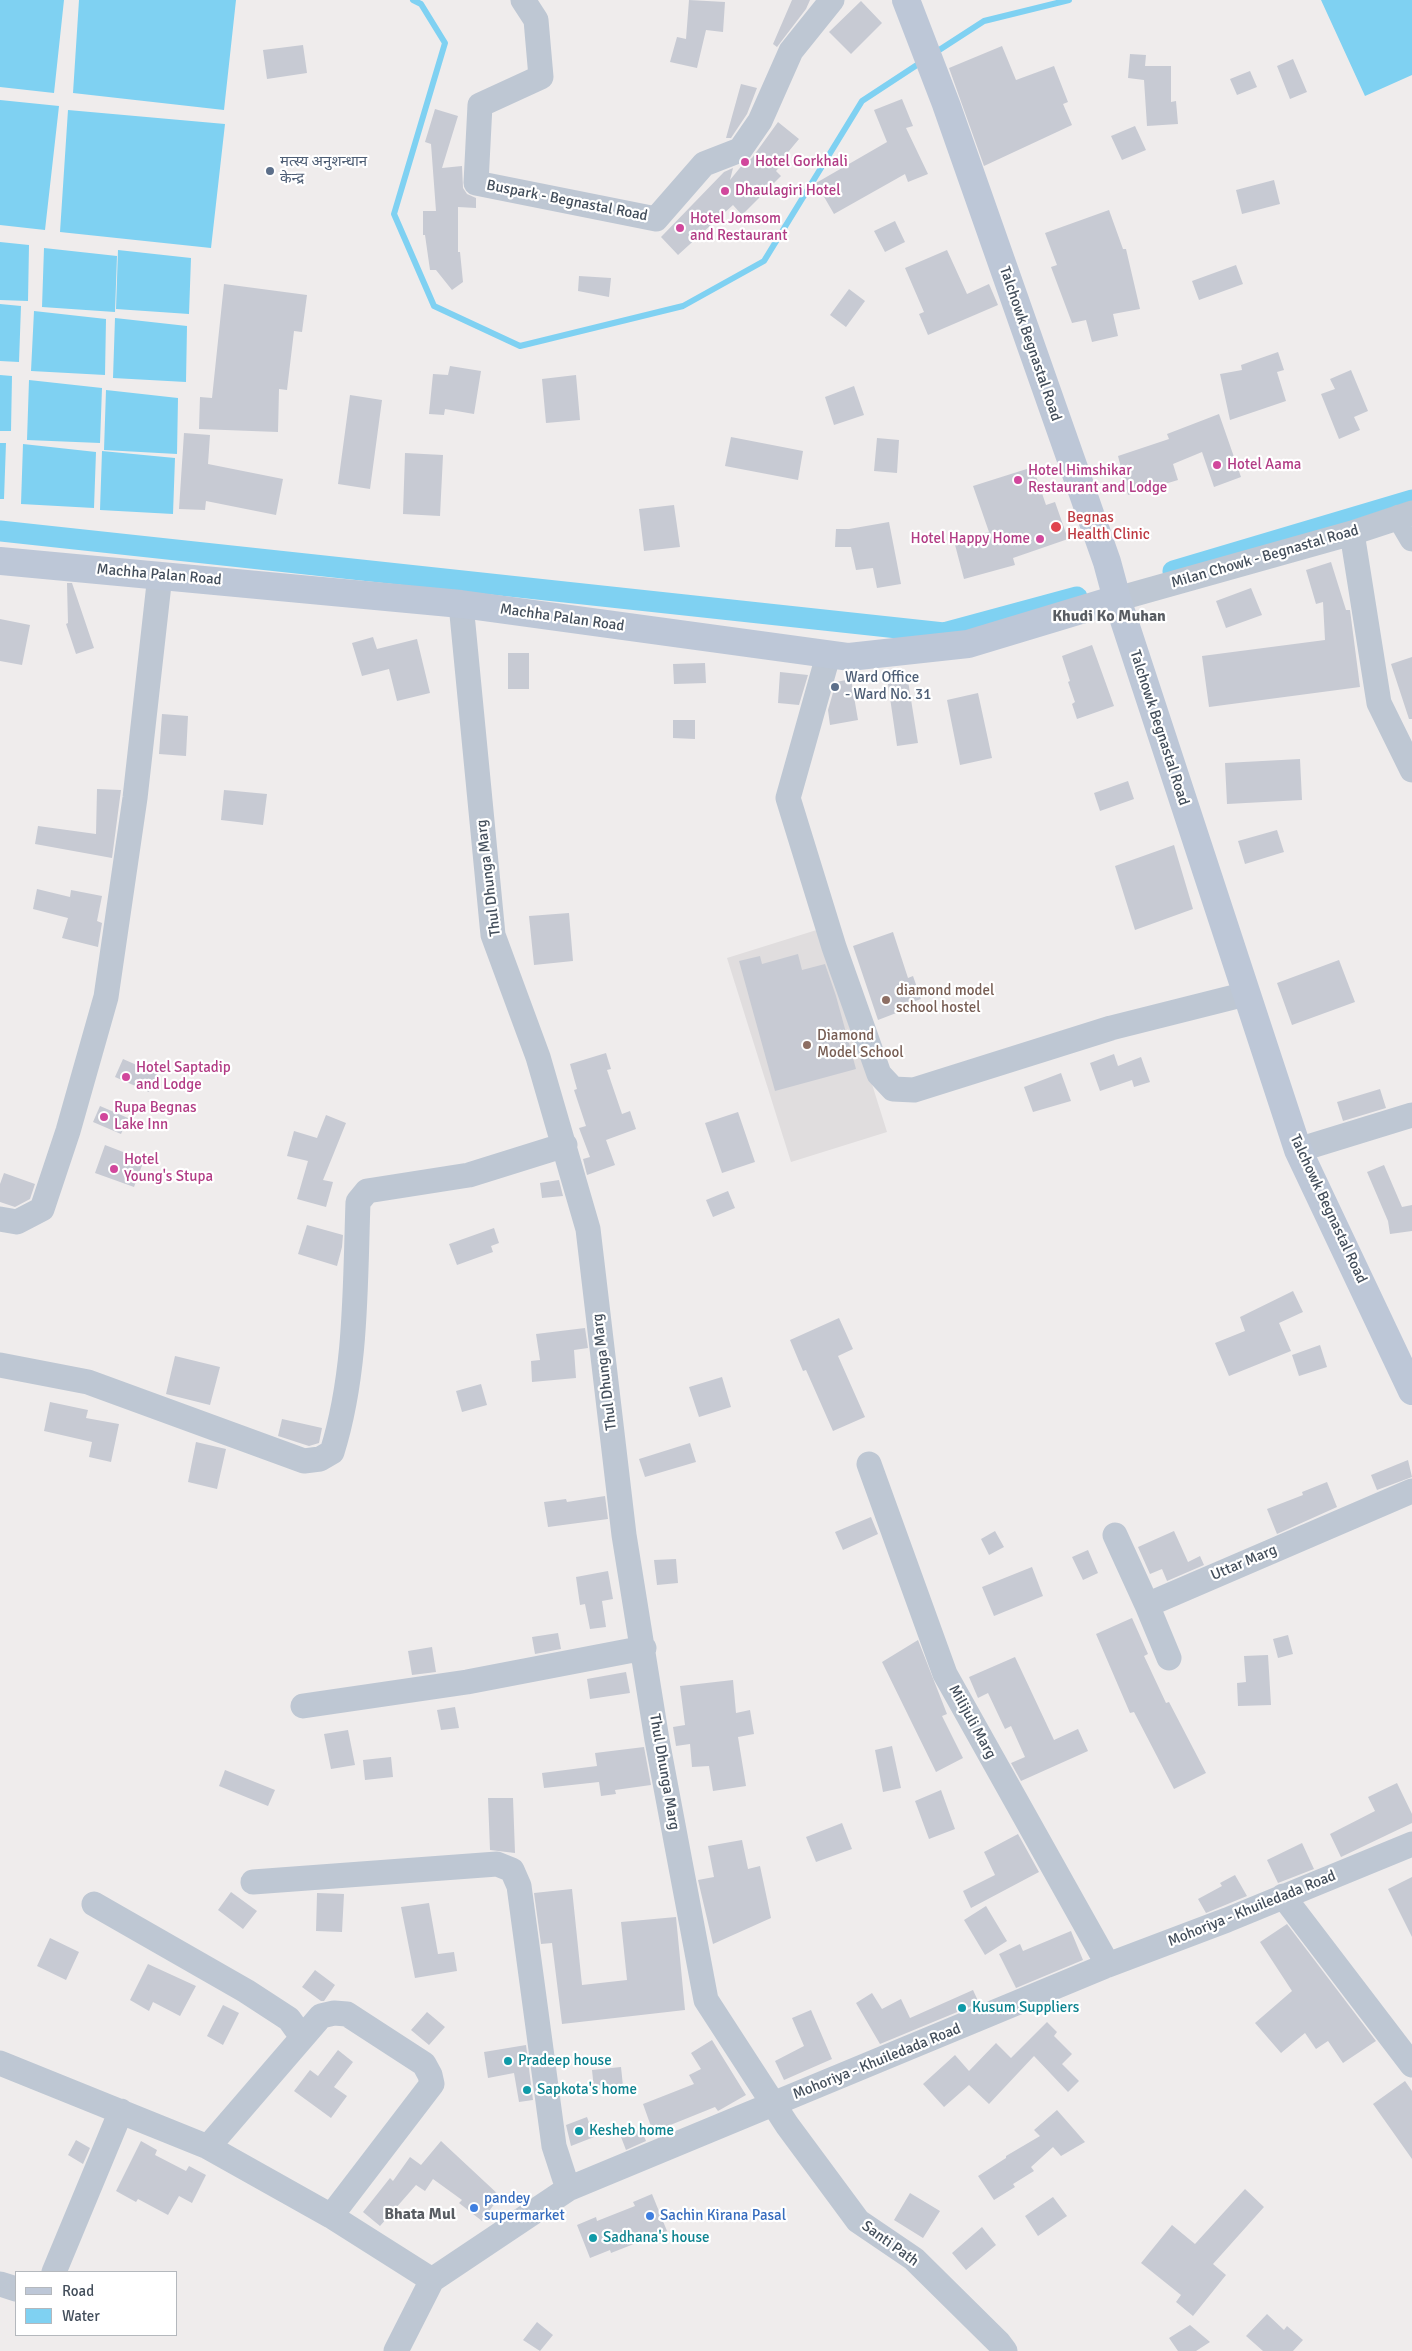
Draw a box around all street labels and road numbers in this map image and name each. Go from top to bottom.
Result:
street label: Buspark - Begnastal Road [485,177,649,225]
street label: Talchowk Begnastal Road [995,264,1065,424]
street label: Milan Chowk - Begnastal Road [1169,522,1361,592]
street label: Machha Palan Road [96,561,222,589]
street label: Machha Palan Road [499,600,625,636]
street label: Talchowk Begnastal Road [1125,648,1193,808]
street label: Thul Dhunga Marg [473,819,505,937]
street label: Talchowk Begnastal Road [1286,1132,1370,1286]
street label: Thul Dhunga Marg [589,1313,621,1431]
street label: Uttar Marg [1208,1541,1280,1585]
street label: Milijuli Marg [944,1682,1000,1762]
street label: Thul Dhunga Marg [645,1713,683,1831]
street label: Mohoriya - Khuiledada Road [1165,1867,1339,1951]
street label: Mohoriya - Khuiledada Road [790,2020,964,2104]
street label: Santi Path [858,2217,922,2271]

